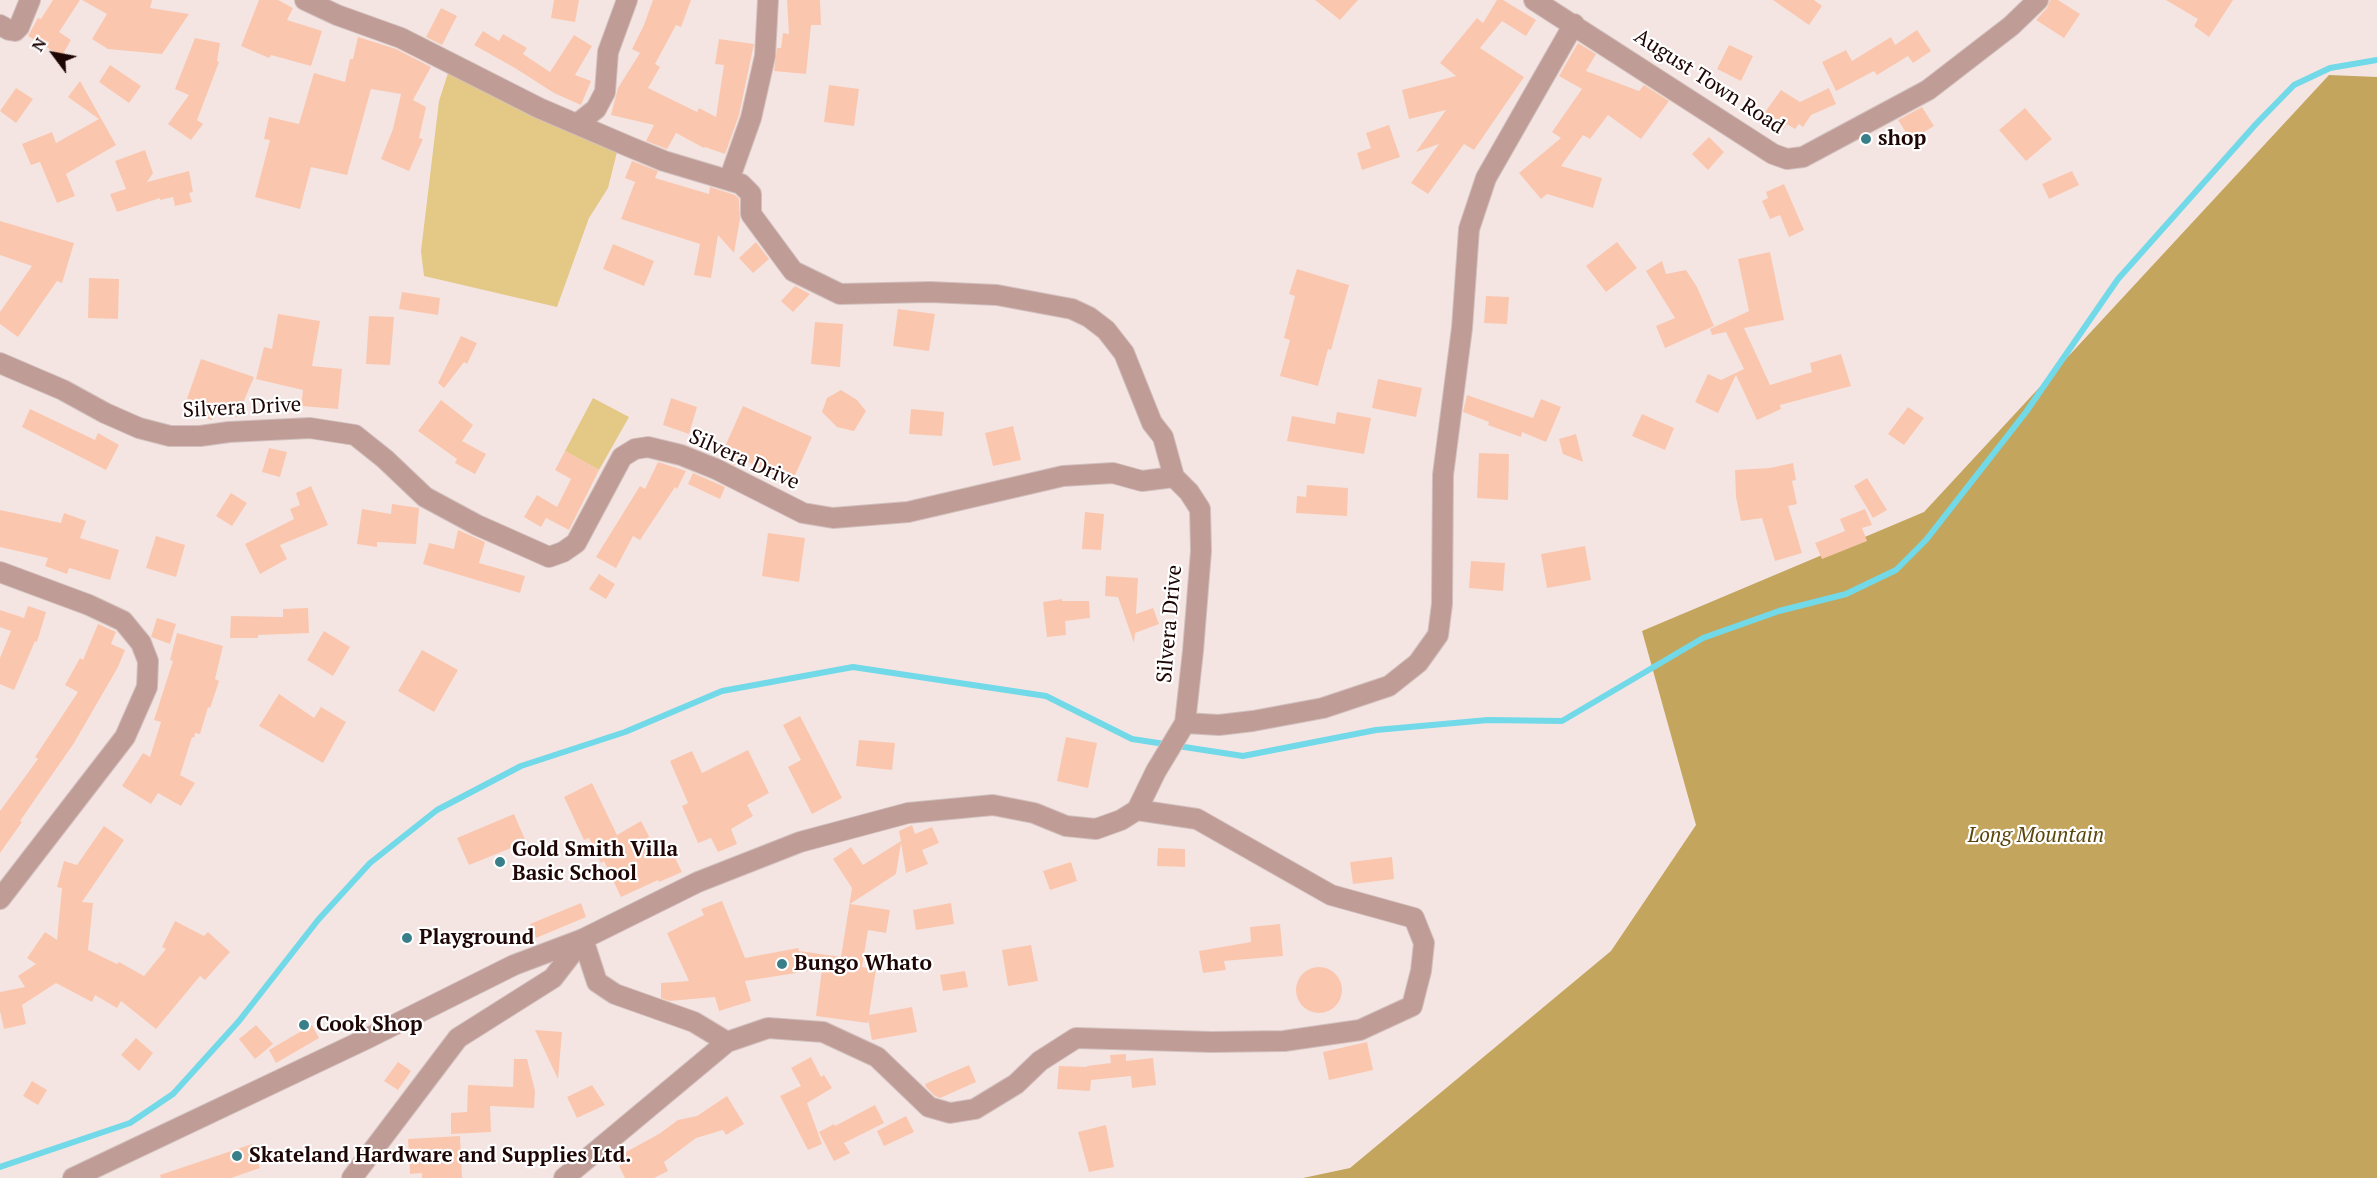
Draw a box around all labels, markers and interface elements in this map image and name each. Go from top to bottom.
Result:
north arrow [24,24,84,84]
street label: August Town Road [1629,24,1789,140]
text: N [26,33,51,55]
place label: shop [1878,126,1926,152]
marker: shop [1859,132,1873,146]
street label: Silvera Drive [182,392,302,424]
street label: Silvera Drive [685,424,803,496]
street label: Silvera Drive [1152,564,1188,684]
park label: Long Mountain [1968,823,2104,849]
place label: Gold Smith Villa Basic School [512,837,678,887]
marker: Gold Smith Villa Basic School [493,855,507,869]
place label: Playground [419,925,534,951]
marker: Playground [400,931,414,945]
place label: Bungo Whato [794,951,932,977]
marker: Bungo Whato [775,957,789,971]
place label: Cook Shop [316,1012,423,1038]
marker: Cook Shop [297,1018,311,1032]
place label: Skateland Hardware and Supplies Ltd. [249,1143,632,1169]
marker: Skateland Hardware and Supplies Ltd. [230,1149,244,1163]

